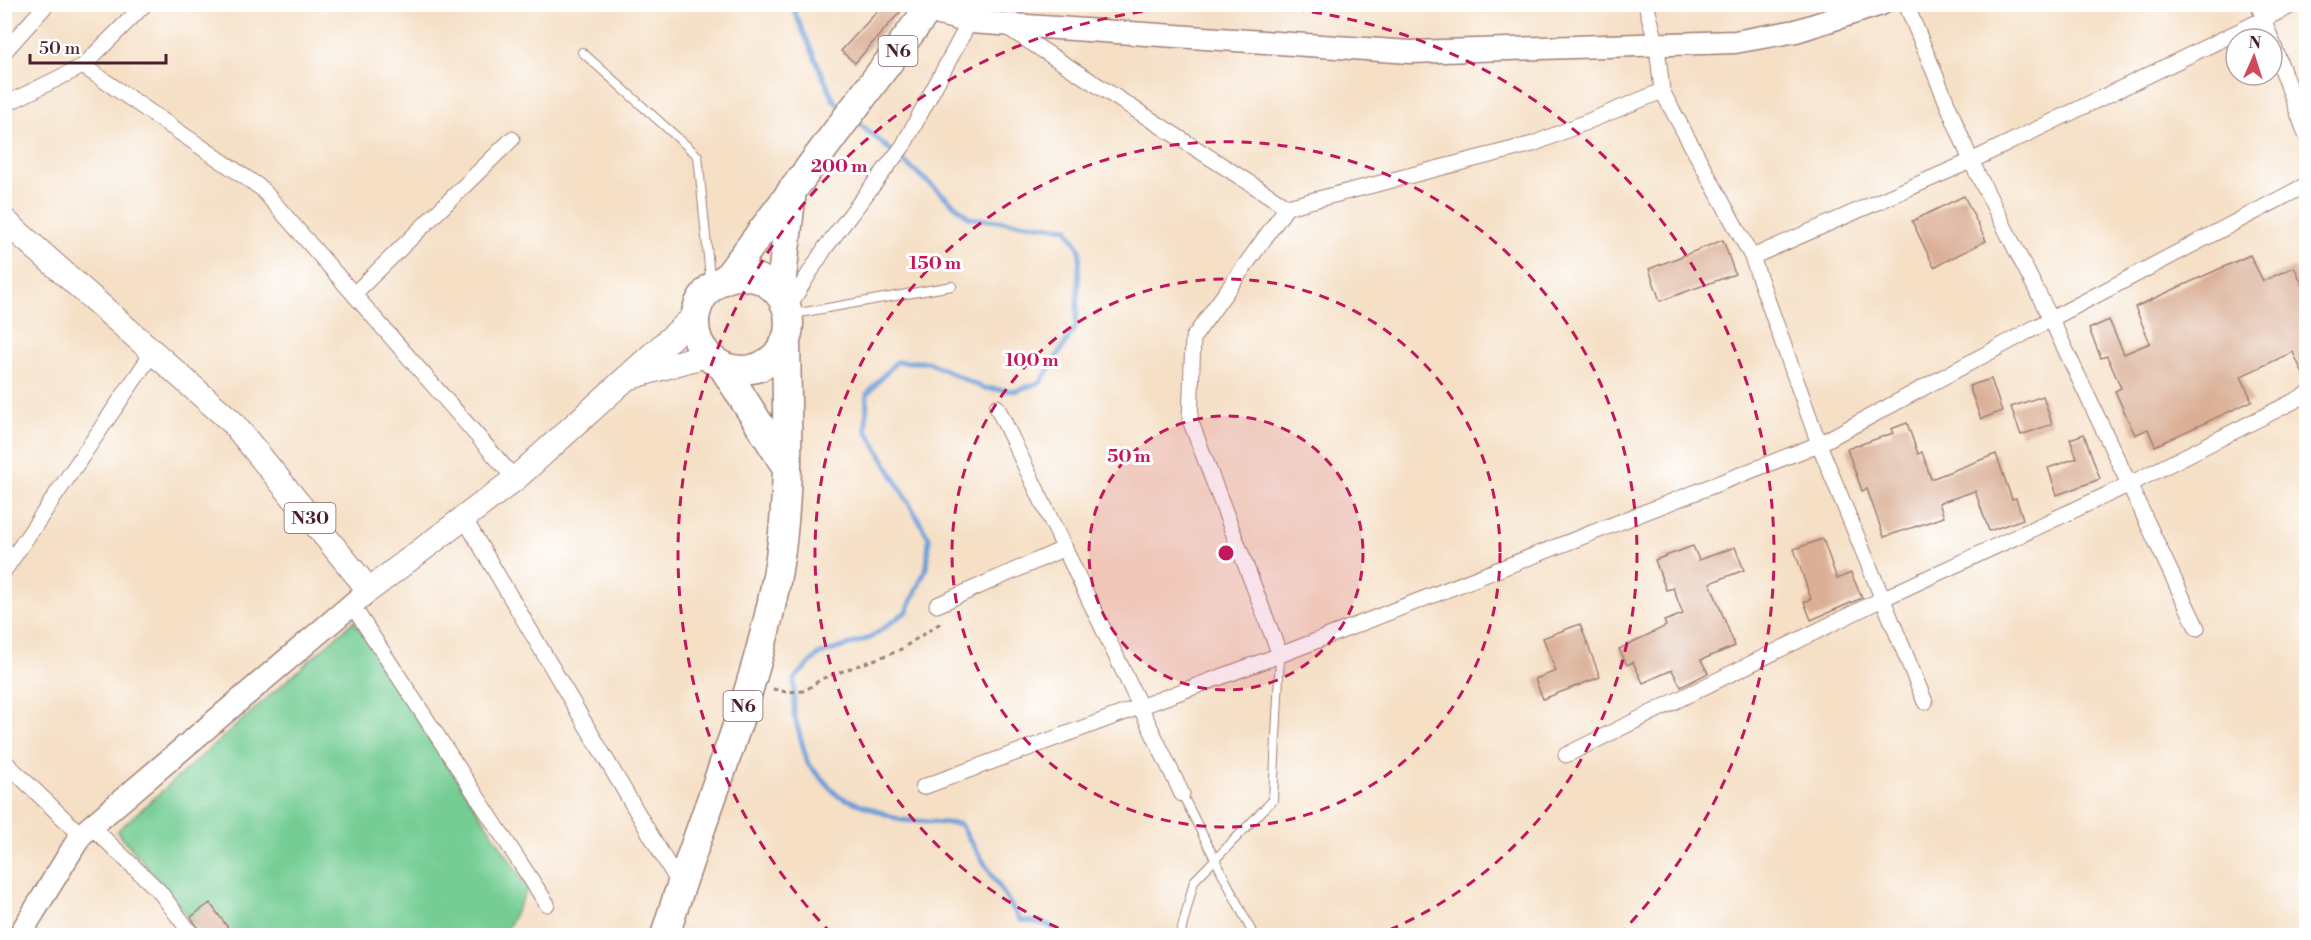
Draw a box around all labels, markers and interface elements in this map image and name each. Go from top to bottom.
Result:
scale bar [30,27,166,65]
north arrow [2224,27,2284,87]
text: N [2248,33,2262,53]
road number: N6 [878,36,918,66]
text: 50 m [39,37,81,60]
text: 200 m [811,155,868,178]
text: 150 m [909,252,962,275]
text: 100 m [1005,349,1059,372]
text: 50 m [1107,445,1151,468]
road number: N30 [284,503,336,533]
centre of rings [1216,543,1236,563]
road number: N6 [724,691,762,721]

